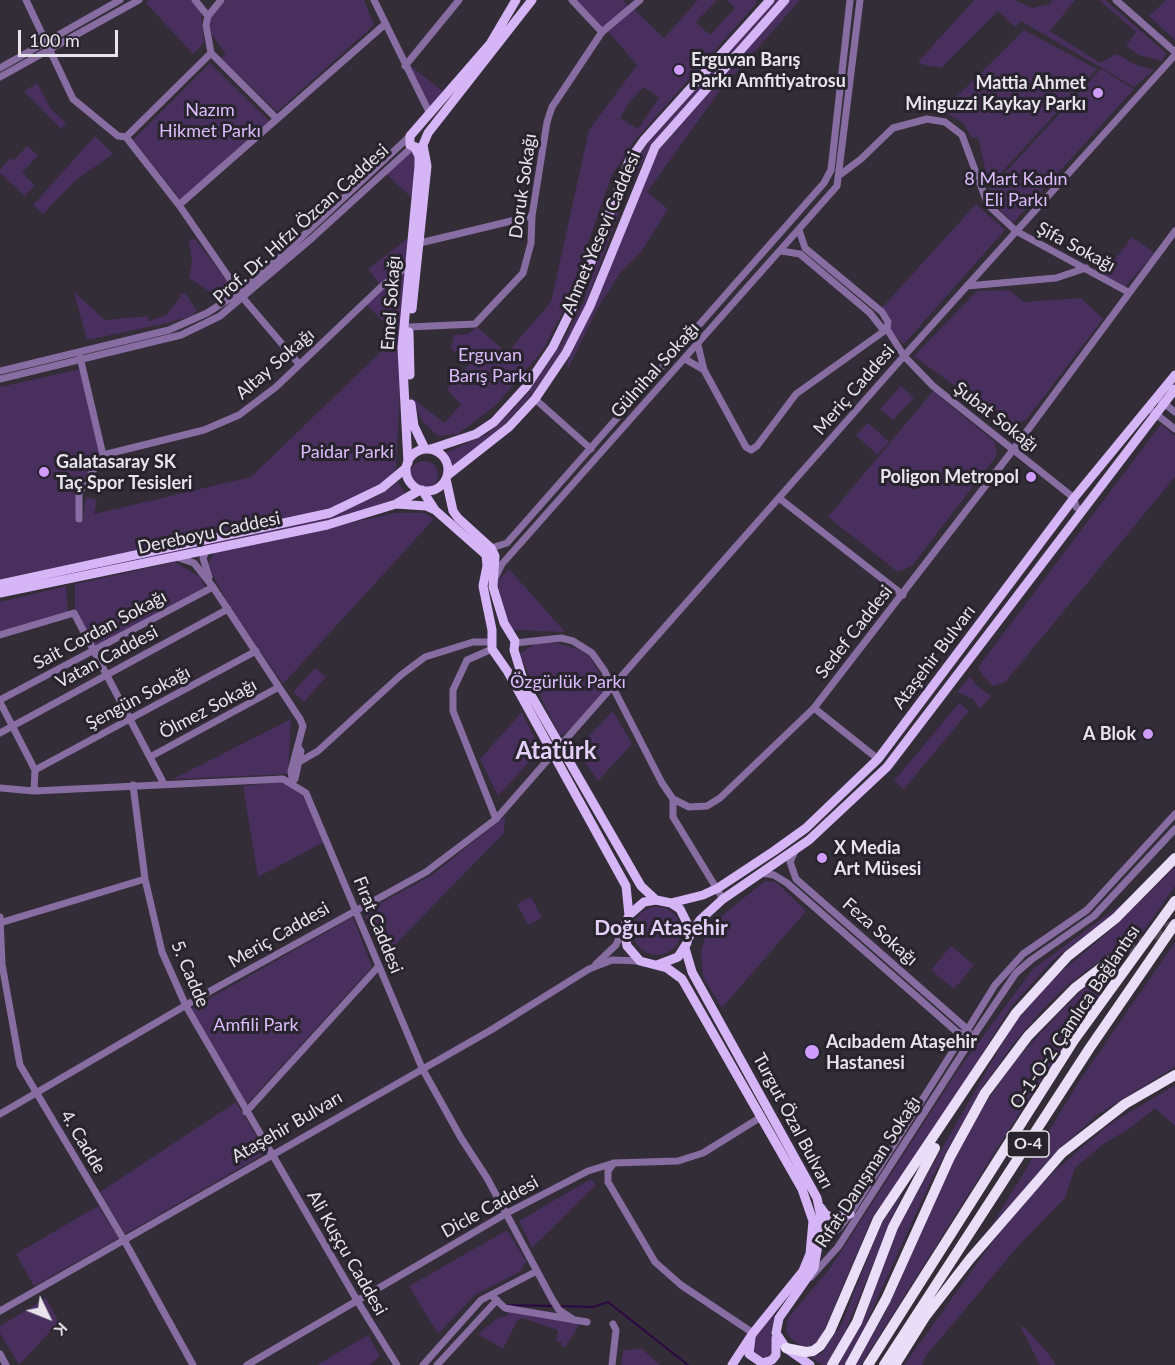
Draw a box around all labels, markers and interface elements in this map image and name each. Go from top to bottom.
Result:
scale bar [21,18,122,56]
text: 100 m [29,29,80,51]
place label: Erguvan Barış Parkı Amfitiyatrosu [691,49,846,92]
marker: Erguvan Barış Parkı Amfitiyatrosu [672,63,686,77]
place label: Mattia Ahmet Minguzzi Kaykay Parkı [905,72,1086,115]
marker: Mattia Ahmet Minguzzi Kaykay Parkı [1091,86,1105,100]
park label: Nazım Hikmet Parkı [159,99,261,142]
street label: Doruk Sokağı [505,132,541,240]
street label: Prof. Dr. Hıfzı Özcan Caddesi [209,140,393,308]
street label: Ahmet Yesevi Caddesi [557,149,645,317]
park label: 8 Mart Kadın Eli Parkı [964,168,1068,210]
street label: Şifa Sokağı [1033,217,1119,277]
street label: Emel Sokağı [377,255,405,351]
street label: Gülnihal Sokağı [606,318,704,422]
street label: Altay Sokağı [231,324,319,404]
street label: Meriç Caddesi [809,340,899,440]
park label: Erguvan Barış Parkı [448,344,532,386]
street label: Şubat Sokağı [949,377,1043,457]
park label: Paidar Parki [300,441,394,463]
place label: Galatasaray SK Taç Spor Tesisleri [56,451,192,494]
marker: Galatasaray SK Taç Spor Tesisleri [37,465,51,479]
place label: Poligon Metropol [880,466,1019,488]
marker: Poligon Metropol [1024,470,1038,484]
street label: Dereboyu Caddesi [136,507,282,559]
street label: Sedef Caddesi [811,581,897,683]
street label: Sait Cordan Sokağı [30,586,170,674]
street label: Ataşehir Bulvarı [888,601,980,713]
street label: Vatan Caddesi [52,621,162,693]
street label: Şengün Sokağı [82,661,194,735]
park label: Özgürlük Parkı [510,671,626,693]
street label: Ölmez Sokağı [156,674,260,744]
place label: A Blok [1083,723,1136,745]
marker: A Blok [1141,727,1155,741]
district label: Atatürk [515,737,597,765]
place label: X Media Art Müsesi [834,837,921,880]
marker: X Media Art Müsesi [815,851,829,865]
street label: Fırat Caddesi [349,873,407,977]
street label: Feza Sokağı [838,894,922,970]
street label: Meriç Caddesi [225,897,333,973]
district label: Doğu Ataşehir [594,915,728,941]
street label: O-1-O-2 Çamlıca Bağlantısı [1005,921,1145,1113]
street label: 5. Cadde [166,938,214,1010]
park label: Amfili Park [213,1014,299,1036]
place label: Acıbadem Ataşehir Hastanesi [826,1031,977,1074]
marker: Acıbadem Ataşehir Hastanesi [803,1043,821,1061]
street label: Turgut Özal Bulvarı [748,1050,838,1192]
street label: Ataşehir Bulvarı [228,1087,346,1167]
street label: Rıfat Danışman Sokağı [811,1092,925,1252]
street label: 4. Cadde [56,1106,110,1178]
road number: O-4 [1007,1131,1049,1157]
street label: Dicle Caddesi [438,1171,542,1243]
street label: Ali Kuşçu Caddesi [302,1187,392,1319]
north arrow [18,1287,78,1347]
text: K [51,1319,72,1340]

